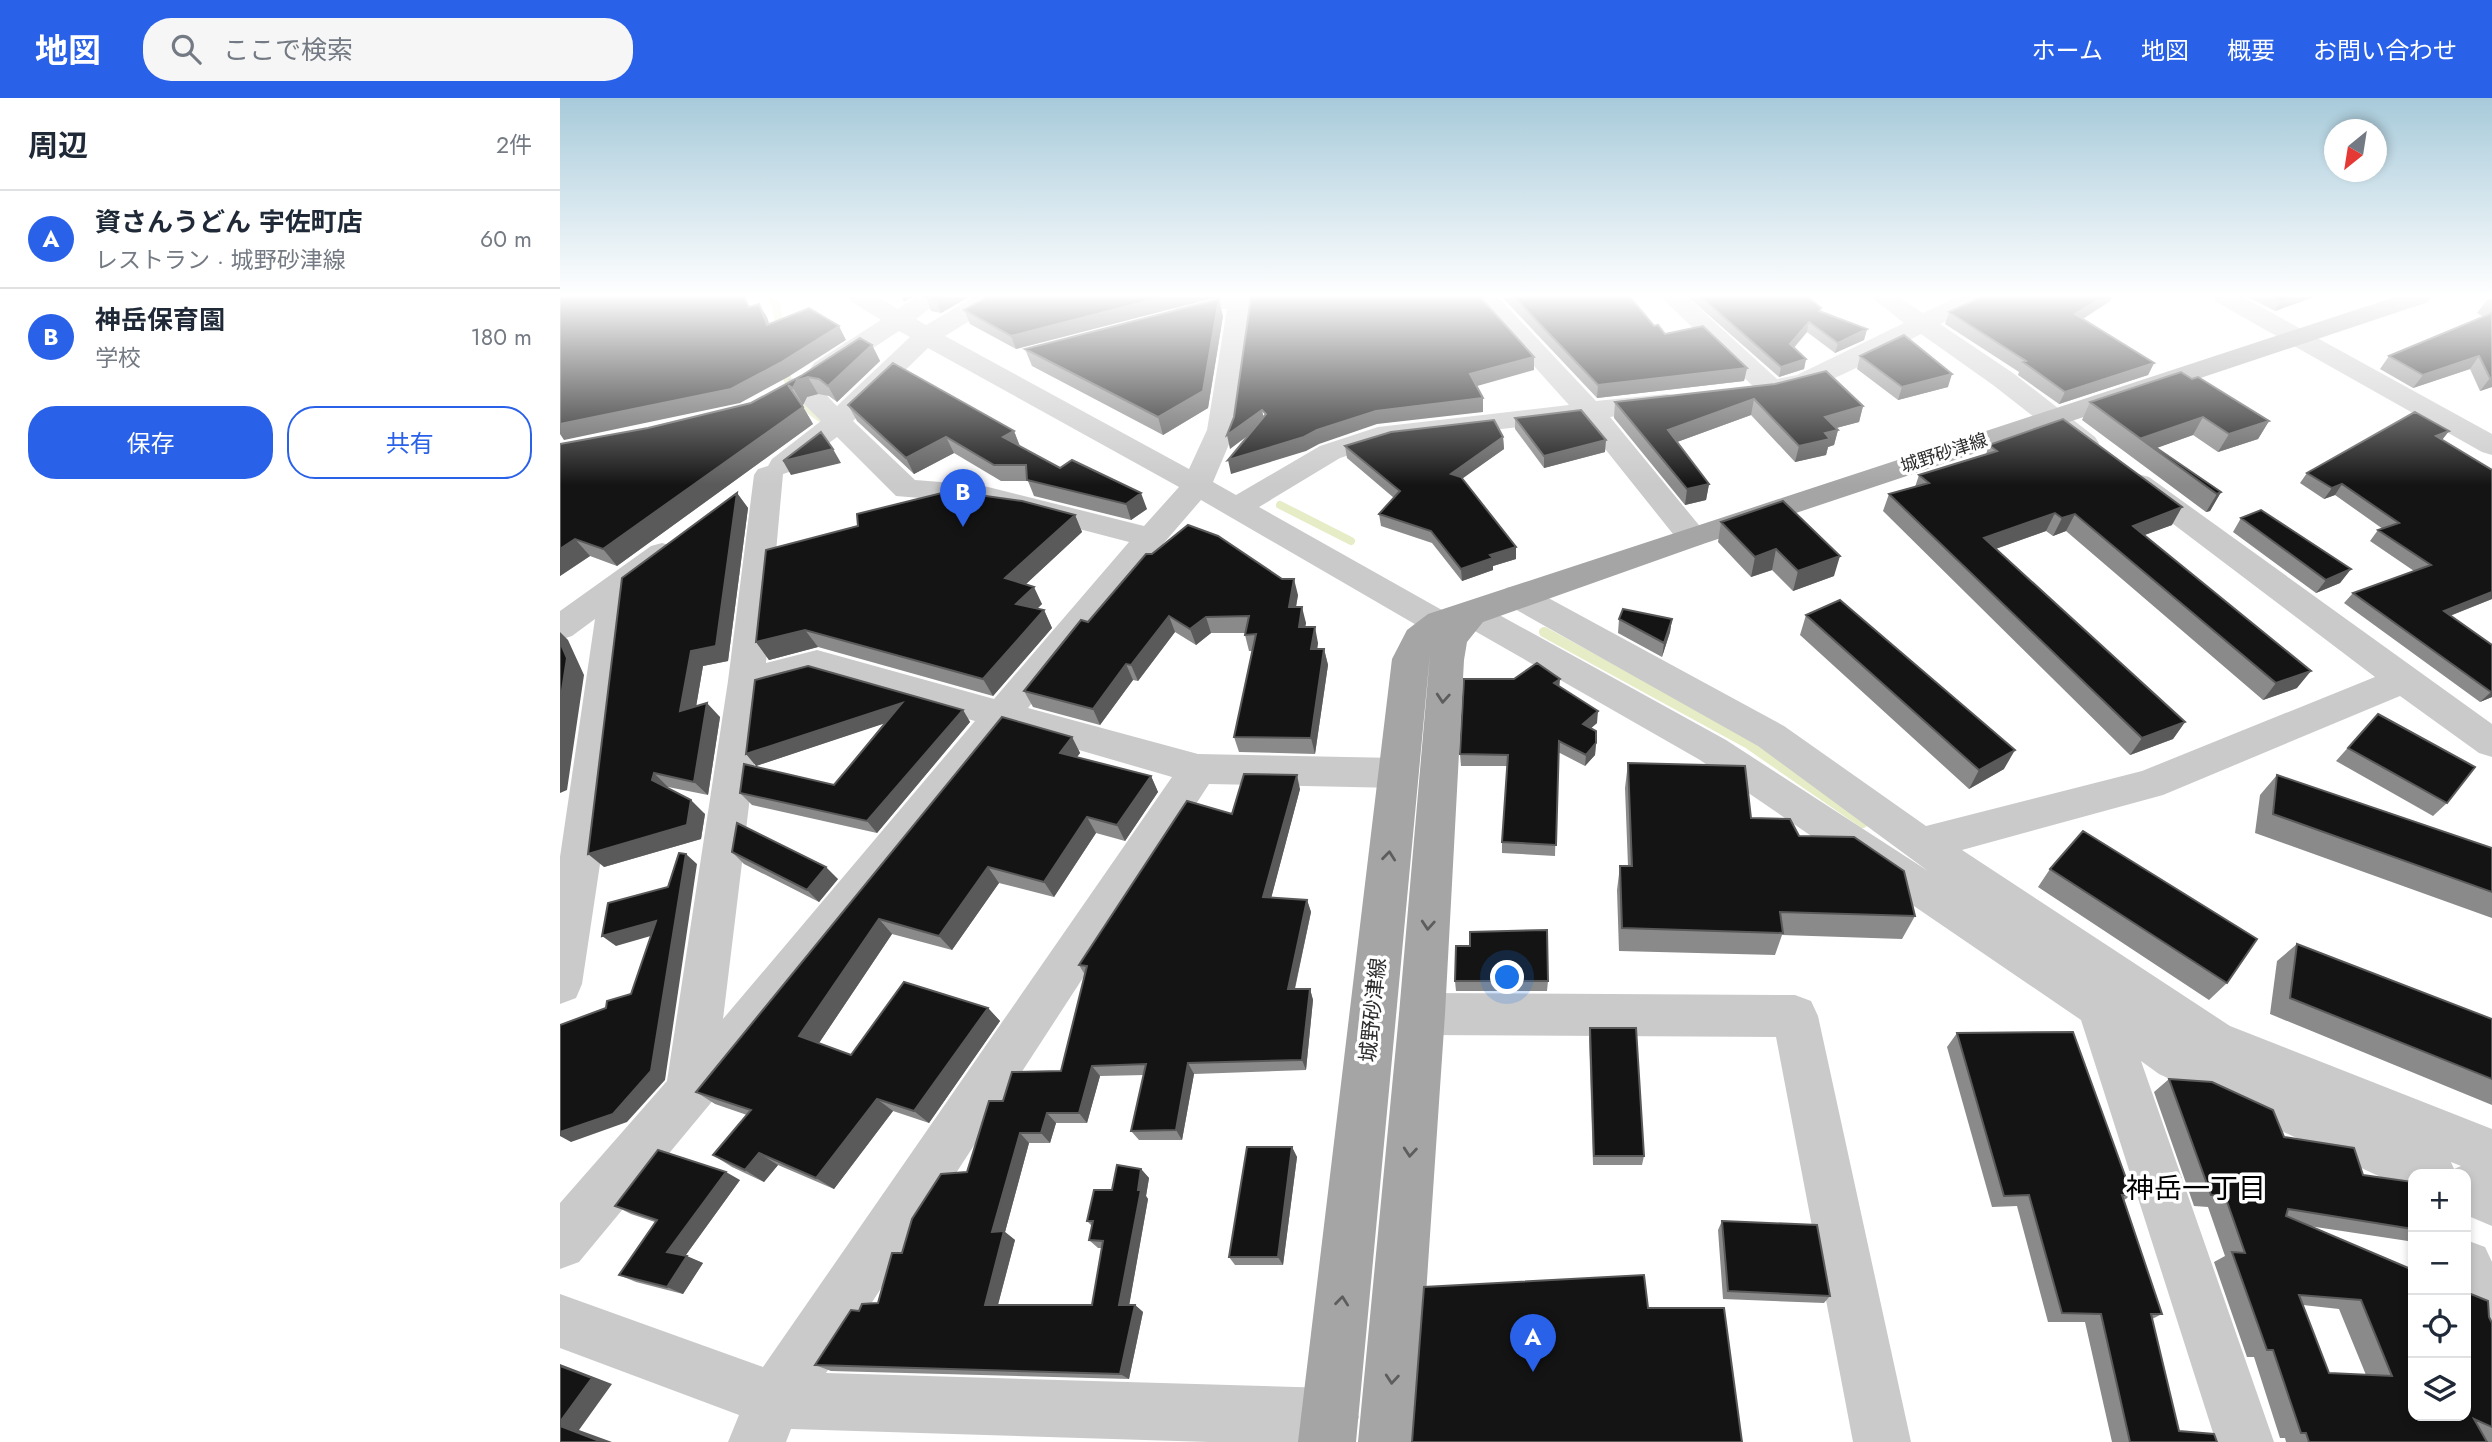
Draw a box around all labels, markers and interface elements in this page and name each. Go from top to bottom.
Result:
search box [143,18,633,81]
text: 地図 [35,27,101,74]
icon: search [167,30,205,68]
text: ここで検索 [223,31,353,69]
text: ホーム [2032,33,2103,68]
text: 地図 [2141,33,2189,68]
text: 概要 [2227,33,2275,68]
text: お問い合わせ [2313,33,2457,68]
north arrow [2324,119,2387,182]
text: 周辺 [28,124,88,167]
text: 2件 [496,128,532,162]
text: 資さんうどん 宇佐町店 [95,203,363,241]
text: A [43,222,59,256]
text: 60 m [480,222,532,256]
text: レストラン · 城野砂津線 [95,243,346,277]
text: 神岳保育園 [95,301,225,339]
text: B [43,320,59,354]
text: 180 m [470,320,532,354]
text: 学校 [95,341,141,375]
button: 保存 [28,406,273,479]
button: 共有 [287,406,532,479]
street label: 城野砂津線 [1897,427,1991,479]
pin: B [940,469,986,527]
one-way arrow [1436,693,1451,704]
one-way arrow [1382,850,1397,861]
one-way arrow [1421,920,1436,931]
street label: 城野砂津線 [1353,956,1393,1064]
your location [1490,960,1524,994]
one-way arrow [1403,1147,1418,1158]
district label: 神岳一丁目 [2126,1168,2266,1209]
map controls [2408,1169,2471,1421]
button: + [2408,1169,2471,1232]
button: − [2408,1232,2471,1295]
one-way arrow [1334,1295,1349,1306]
button: locate [2408,1295,2471,1358]
pin: A [1510,1314,1556,1372]
button: layers [2408,1358,2471,1421]
one-way arrow [1385,1374,1400,1385]

